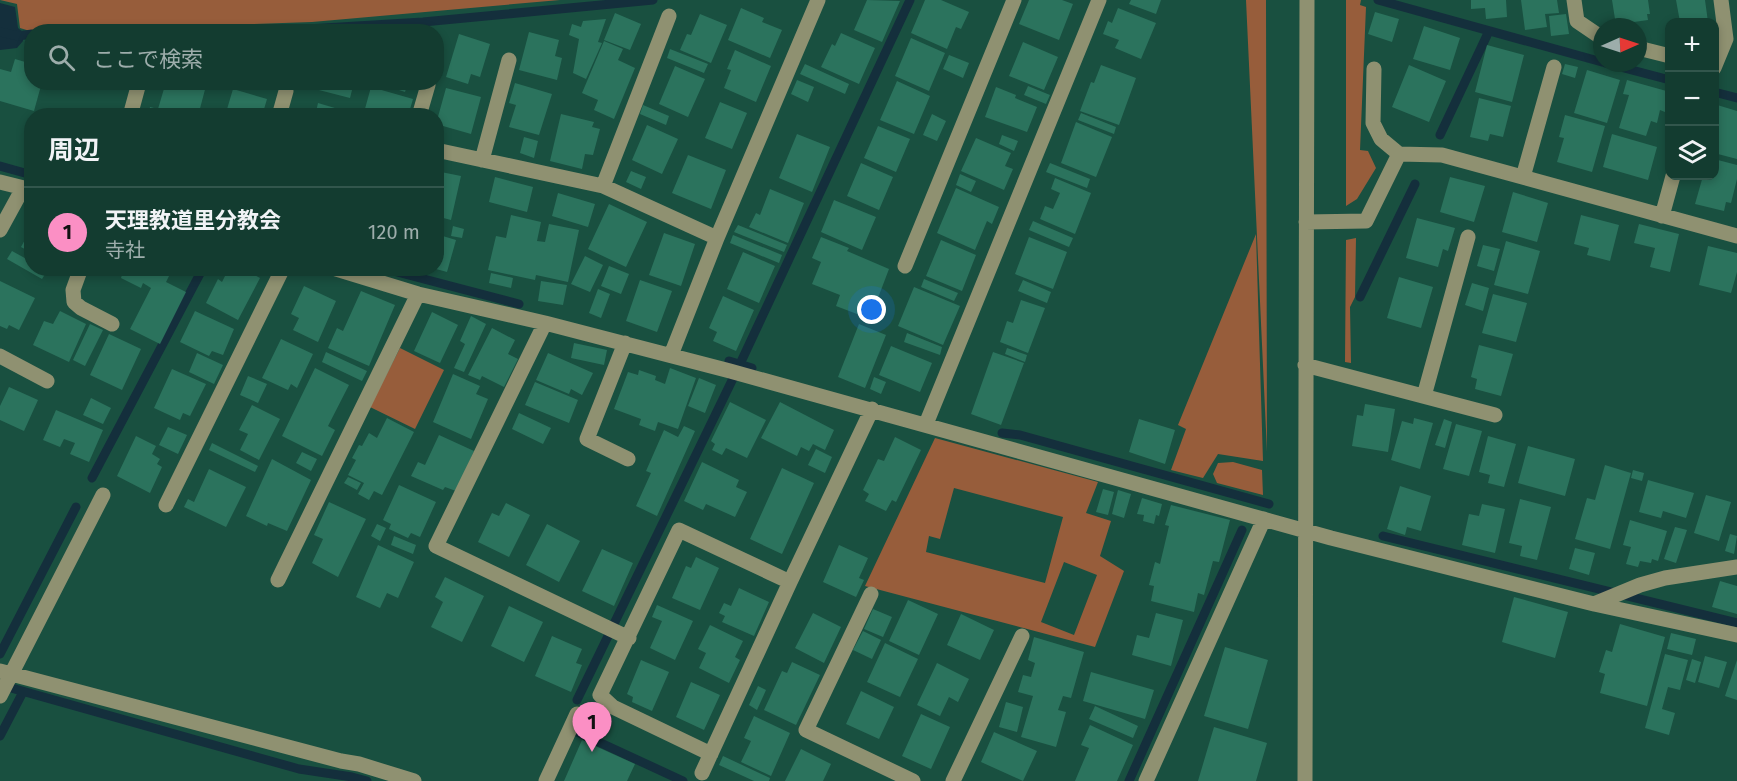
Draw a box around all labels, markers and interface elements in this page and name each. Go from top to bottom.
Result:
north arrow [1593,18,1647,72]
map controls [1665,18,1719,180]
button: + [1665,18,1719,72]
search box [24,24,444,90]
icon: search [45,41,78,74]
text: ここで検索 [93,46,203,73]
button: − [1665,72,1719,126]
button: layers [1665,126,1719,180]
text: 周辺 [48,135,100,166]
text: 天理教道里分教会 [105,207,281,234]
text: 1 [63,220,72,244]
text: 120 m [368,220,420,244]
text: 寺社 [105,238,145,262]
your location [857,295,886,324]
pin: 1 [572,702,612,752]

